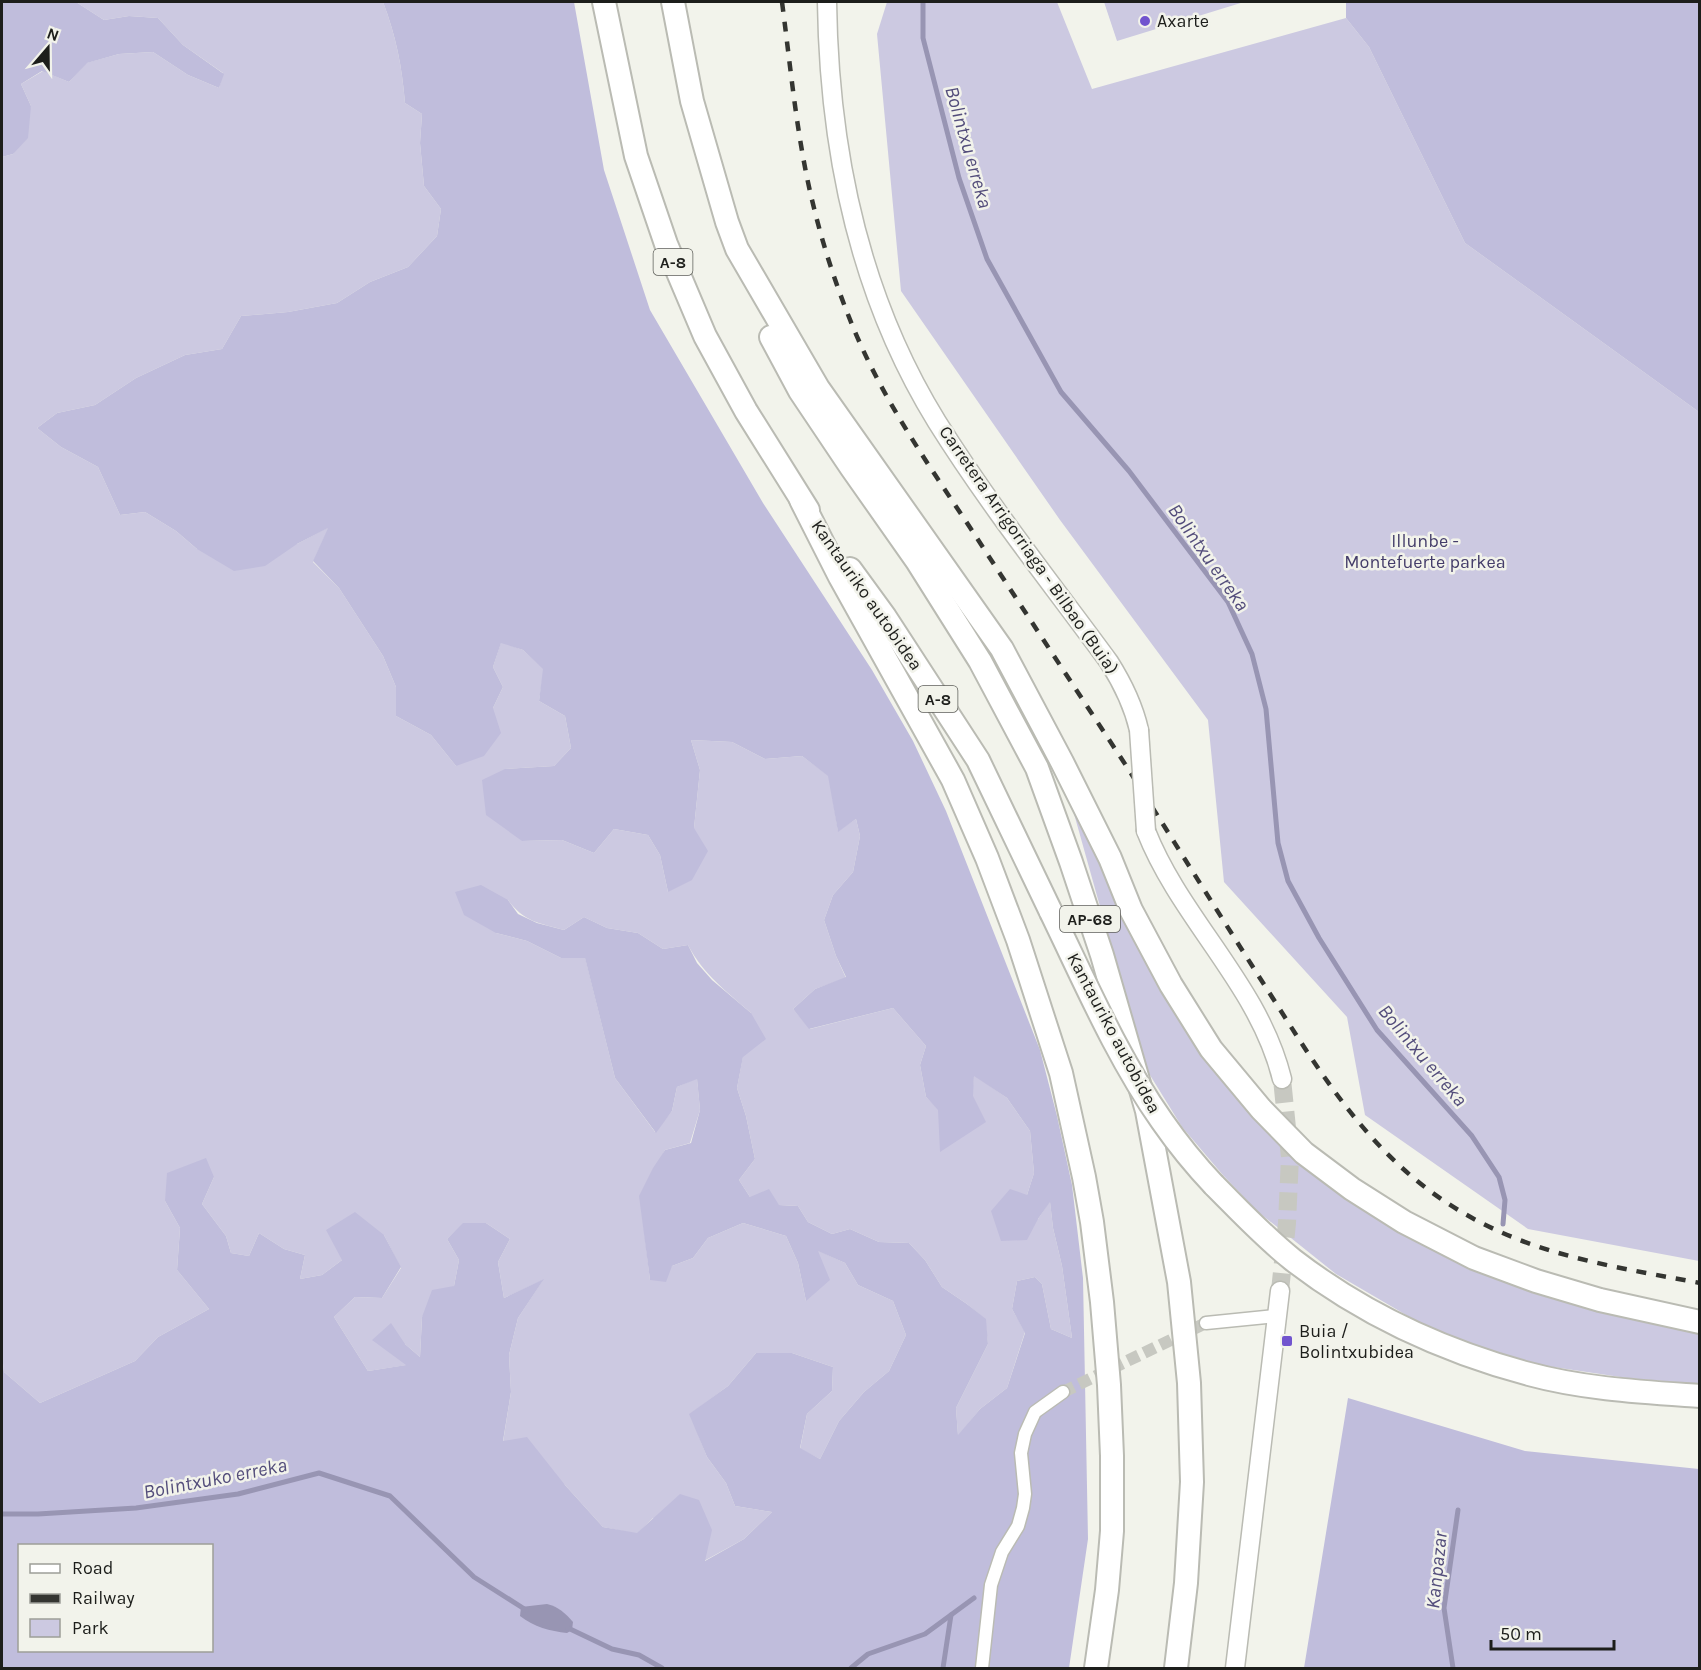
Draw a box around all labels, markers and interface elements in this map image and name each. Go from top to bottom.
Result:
place label: Axarte [1157,10,1209,32]
marker: Axarte [1138,14,1152,28]
north arrow [18,18,78,78]
text: N [44,23,62,45]
water label: Bolintxu erreka [940,83,997,211]
road number: A-8 [654,249,692,275]
street label: Carretera Arrigorriaga - Bilbao (Buia) [934,422,1124,678]
water label: Bolintxu erreka [1163,499,1254,615]
street label: Kantauriko autobidea [807,516,927,674]
park label: Illunbe - Montefuerte parkea [1344,530,1506,573]
road number: A-8 [918,686,958,712]
road number: AP-68 [1060,906,1120,932]
street label: Kantauriko autobidea [1062,949,1166,1117]
water label: Bolintxu erreka [1373,1000,1472,1111]
place label: Buia / Bolintxubidea [1299,1320,1414,1363]
marker: Buia / Bolintxubidea [1280,1334,1294,1348]
water label: Bolintxuko erreka [141,1453,289,1504]
water label: Kanpazar [1421,1529,1452,1610]
legend [18,1544,213,1652]
text: Road [72,1557,113,1579]
text: Railway [72,1587,135,1609]
scale bar [1491,1613,1614,1651]
text: Park [72,1617,109,1639]
text: 50 m [1500,1623,1542,1645]

